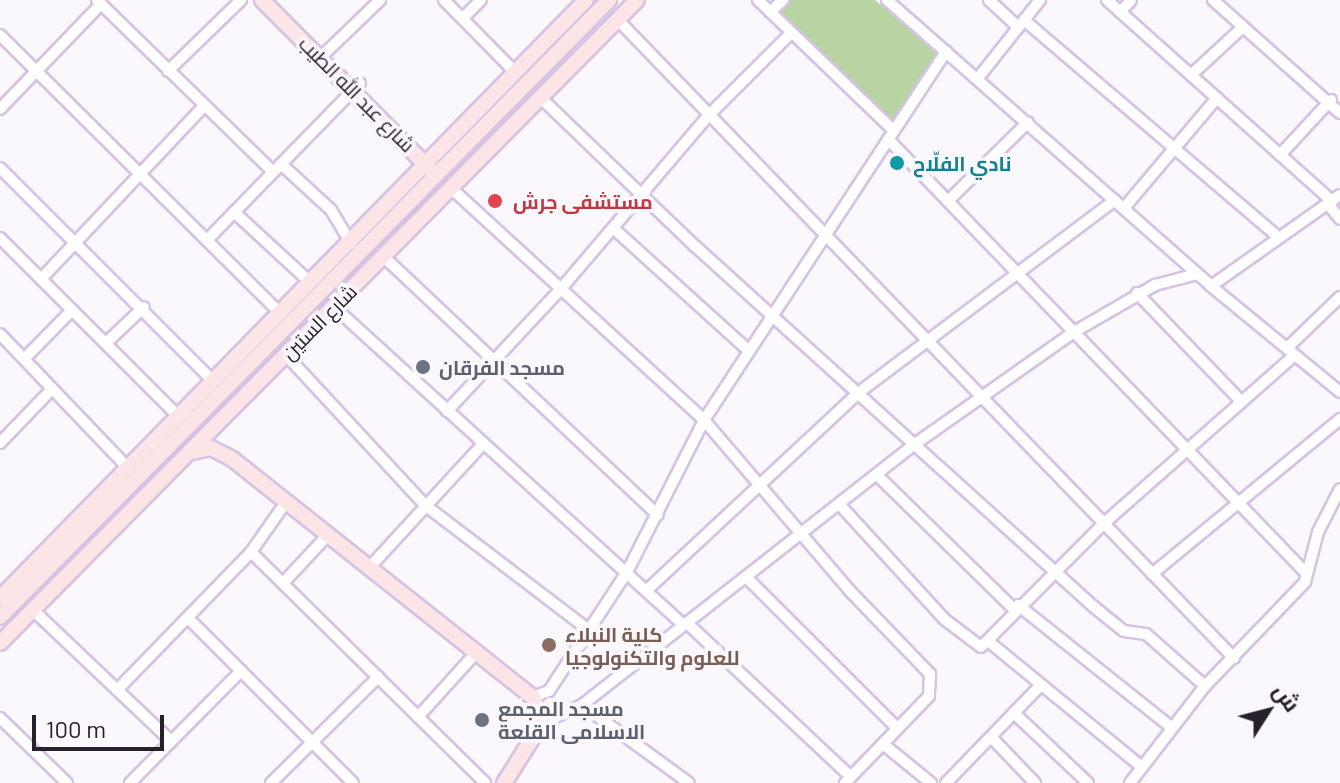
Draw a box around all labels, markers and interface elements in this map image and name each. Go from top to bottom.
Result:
street label: شارع عبد الله الطيب [294,31,420,157]
place label: نادي الفلّاح [913,151,1011,175]
marker: نادي الفلّاح [888,154,906,172]
place label: مستشفى جرش [513,189,653,213]
marker: مستشفى جرش [484,190,506,212]
street label: شارع الستين [276,279,362,365]
place label: مسجد الفرقان [439,355,565,379]
marker: مسجد الفرقان [414,358,432,376]
place label: كلية النبلاء للعلوم والتكنولوجيا [565,622,740,669]
marker: كلية النبلاء للعلوم والتكنولوجيا [540,636,558,654]
north arrow [1228,671,1308,751]
text: ش [1269,678,1306,716]
place label: مسجد المجمع الاسلامى القلعة [498,696,645,743]
scale bar [36,699,168,749]
marker: مسجد المجمع الاسلامى القلعة [473,711,491,729]
text: 100 m [46,714,106,743]

